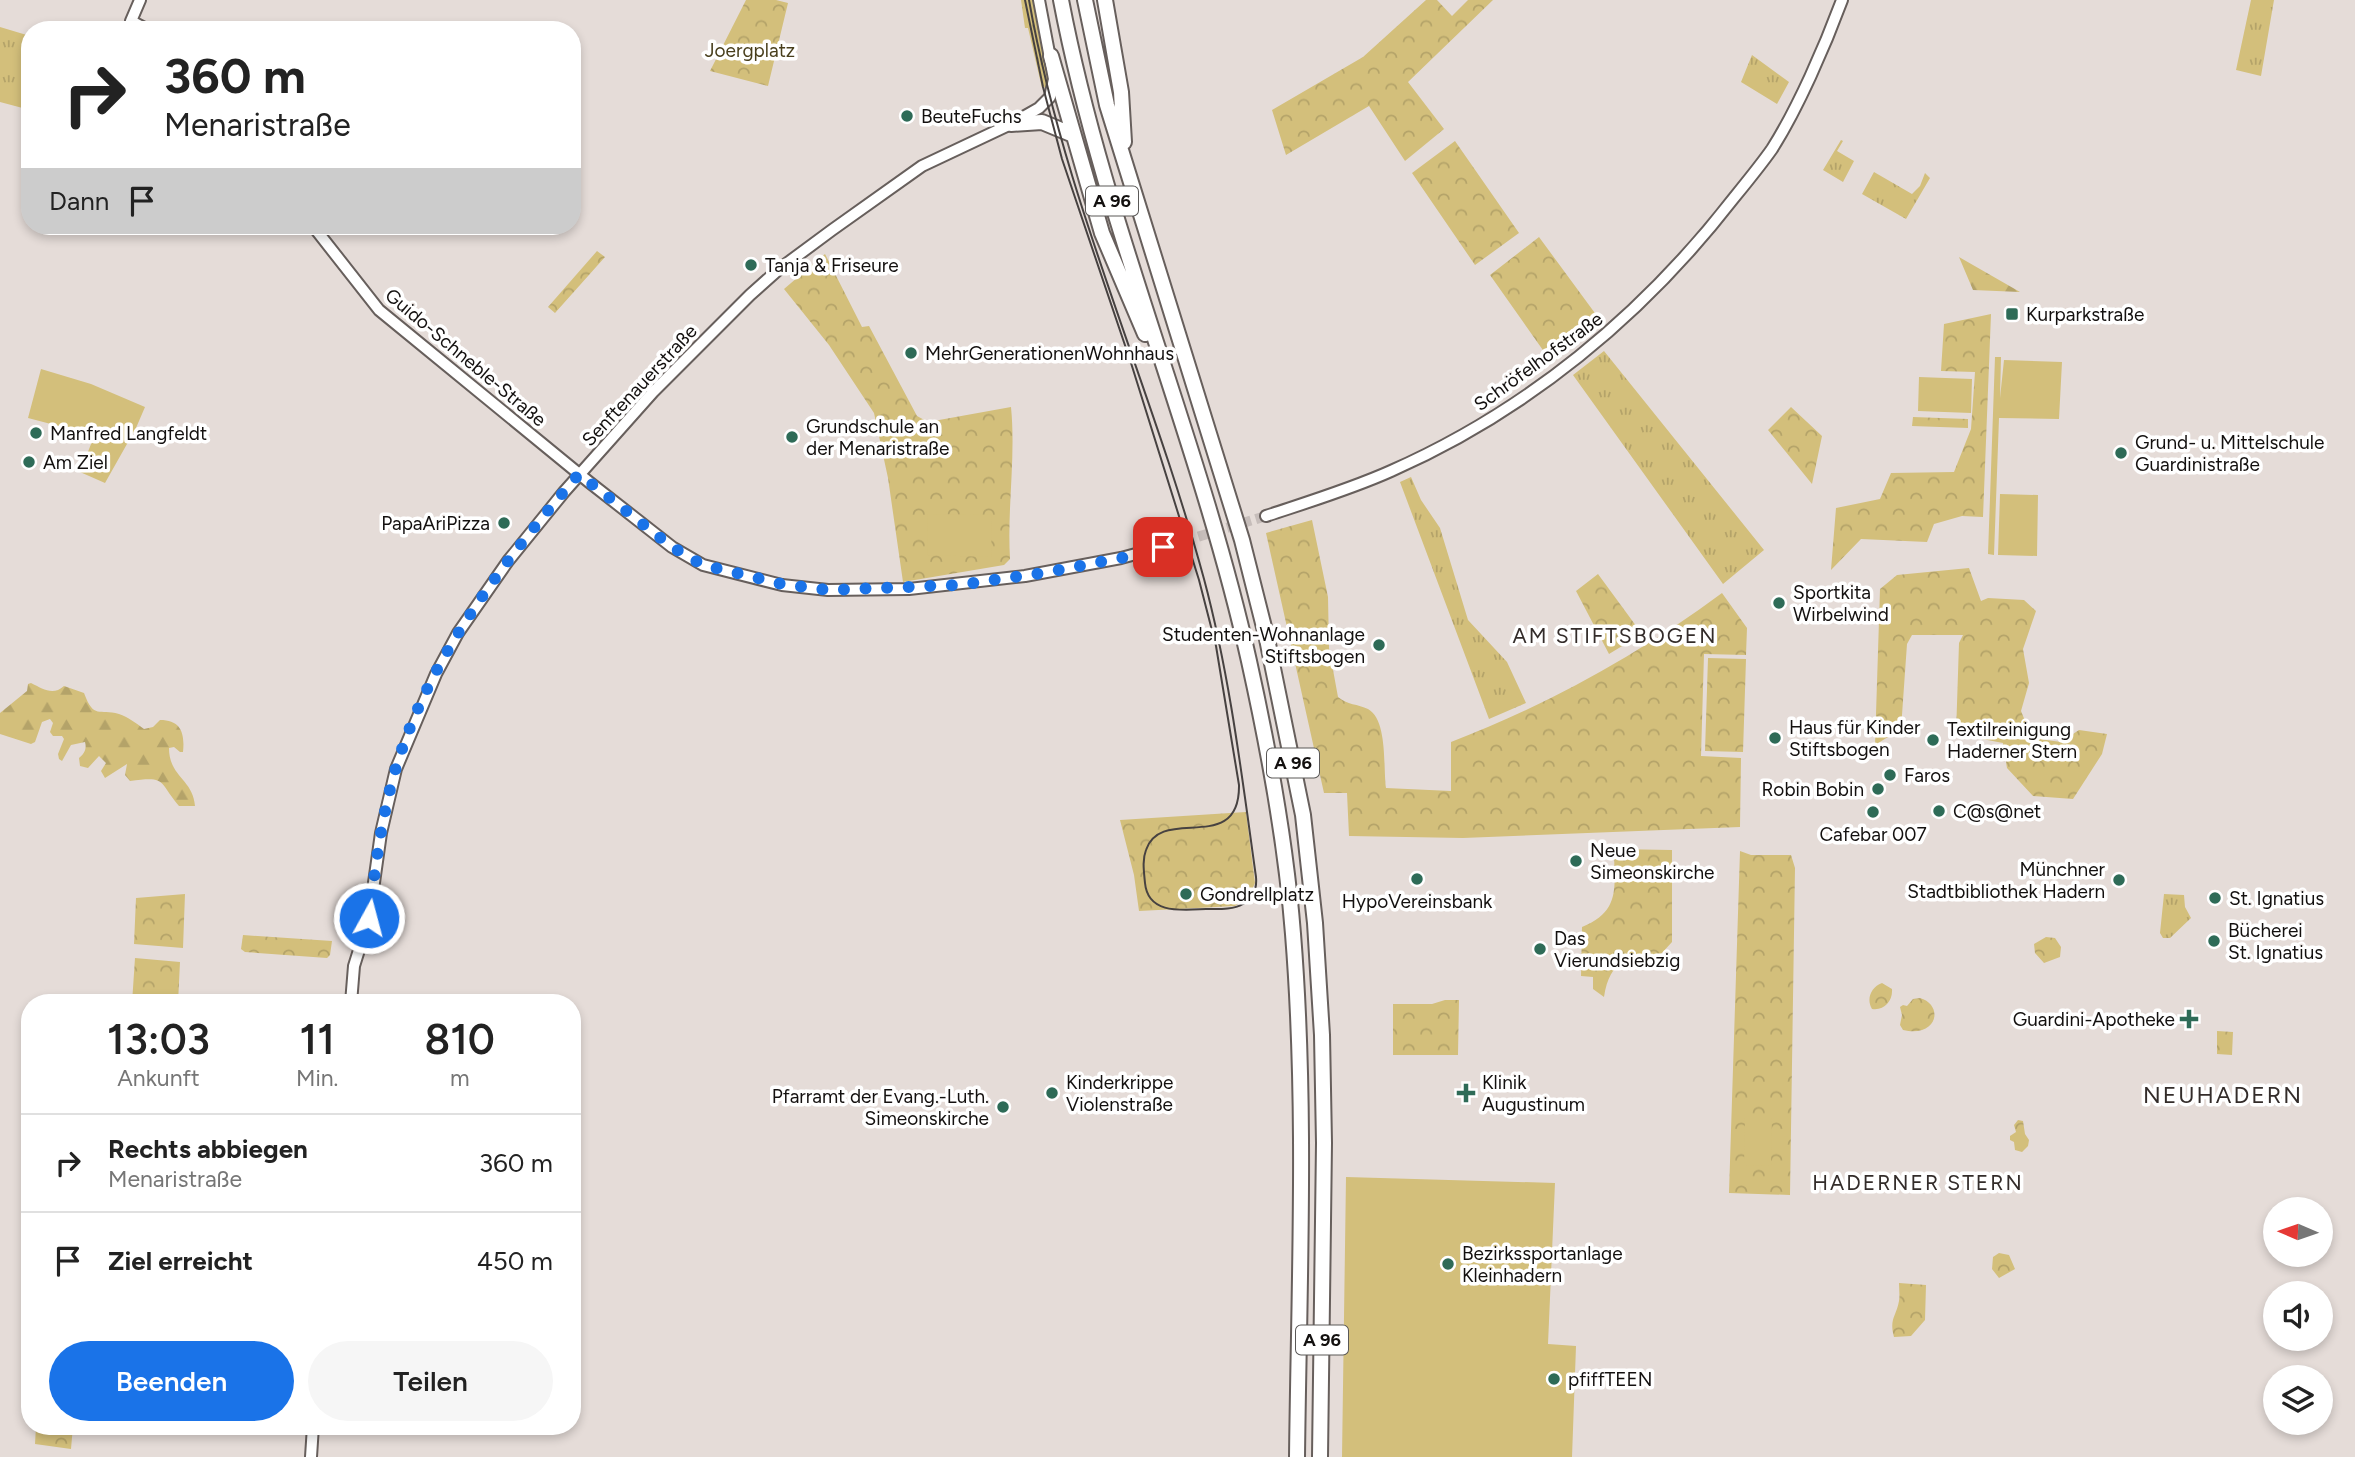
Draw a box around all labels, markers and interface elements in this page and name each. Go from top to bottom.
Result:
park label: Joergplatz [705,39,795,62]
text: 360 m [164,46,306,105]
icon: right [49,49,140,140]
place label: BeuteFuchs [921,105,1022,128]
text: Menaristraße [164,106,351,144]
marker: BeuteFuchs [899,108,915,124]
icon: arrive [123,182,161,220]
text: Dann [49,185,109,217]
road number: A 96 [1086,186,1138,216]
place label: Tanja & Friseure [765,254,899,277]
marker: Tanja & Friseure [743,257,759,273]
street label: Guido-Schneble-Straße [381,283,551,431]
place label: Kurparkstraße [2026,303,2144,326]
marker: Kurparkstraße [2004,306,2020,322]
street label: Schröfelhofstraße [1469,307,1607,416]
street label: Senftenauerstraße [577,320,702,451]
place label: MehrGenerationenWohnhaus [925,342,1174,365]
marker: MehrGenerationenWohnhaus [903,345,919,361]
place label: Grundschule an der Menaristraße [806,415,949,460]
place label: Manfred Langfeldt [50,422,207,445]
marker: Manfred Langfeldt [28,425,44,441]
marker: Grundschule an der Menaristraße [784,429,800,445]
place label: Grund- u. Mittelschule Guardinistraße [2135,431,2324,476]
marker: Grund- u. Mittelschule Guardinistraße [2113,445,2129,461]
place label: Am Ziel [43,451,108,474]
marker: Am Ziel [21,454,37,470]
place label: PapaAriPizza [381,512,490,535]
marker: PapaAriPizza [496,515,512,531]
pin [1133,517,1193,577]
icon: arrive [1144,528,1182,566]
place label: Sportkita Wirbelwind [1793,581,1889,626]
marker: Sportkita Wirbelwind [1771,595,1787,611]
place label: Studenten-Wohnanlage Stiftsbogen [1162,623,1365,668]
district label: AM STIFTSBOGEN [1512,623,1718,648]
marker: Studenten-Wohnanlage Stiftsbogen [1371,637,1387,653]
place label: Haus für Kinder Stiftsbogen [1789,716,1921,761]
place label: Textilreinigung Haderner Stern [1947,718,2077,763]
marker: Haus für Kinder Stiftsbogen [1767,730,1783,746]
marker: Textilreinigung Haderner Stern [1925,732,1941,748]
road number: A 96 [1267,748,1319,778]
place label: Faros [1904,764,1950,787]
marker: Faros [1882,767,1898,783]
place label: Robin Bobin [1761,778,1864,801]
marker: Robin Bobin [1870,781,1886,797]
place label: C@s@net [1953,800,2041,823]
marker: C@s@net [1931,803,1947,819]
marker: Cafebar 007 [1865,804,1881,820]
place label: Cafebar 007 [1819,823,1927,846]
place label: Neue Simeonskirche [1590,839,1714,884]
marker: Neue Simeonskirche [1568,853,1584,869]
place label: Münchner Stadtbibliothek Hadern [1907,858,2106,903]
marker: HypoVereinsbank [1409,871,1425,887]
marker: Münchner Stadtbibliothek Hadern [2111,872,2127,888]
position arrow [332,881,406,955]
place label: Gondrellplatz [1200,883,1314,906]
marker: Gondrellplatz [1178,886,1194,902]
place label: St. Ignatius [2229,887,2324,910]
place label: HypoVereinsbank [1342,890,1493,913]
marker: St. Ignatius [2207,890,2223,906]
place label: Bücherei St. Ignatius [2228,919,2323,964]
place label: Das Vierundsiebzig [1554,927,1680,972]
marker: Bücherei St. Ignatius [2206,933,2222,949]
marker: Das Vierundsiebzig [1532,941,1548,957]
place label: Guardini-Apotheke [2013,1008,2175,1031]
marker: Guardini-Apotheke [2181,1011,2197,1027]
text: 13:03 [107,1014,210,1065]
text: 11 [300,1014,335,1065]
text: 810 [424,1014,495,1065]
text: Ankunft [117,1064,200,1092]
text: Min. [296,1064,338,1092]
text: m [450,1064,469,1092]
place label: Kinderkrippe Violenstraße [1066,1071,1173,1116]
place label: Klinik Augustinum [1482,1071,1585,1116]
district label: NEUHADERN [2143,1081,2303,1109]
marker: Klinik Augustinum [1456,1083,1476,1103]
place label: Pfarramt der Evang.-Luth. Simeonskirche [772,1085,989,1130]
marker: Kinderkrippe Violenstraße [1044,1085,1060,1101]
marker: Pfarramt der Evang.-Luth. Simeonskirche [995,1099,1011,1115]
text: Rechts abbiegen [108,1133,308,1165]
icon: right [49,1144,87,1182]
text: 360 m [479,1147,553,1179]
text: Menaristraße [108,1165,242,1193]
district label: HADERNER STERN [1812,1170,2024,1195]
north arrow [2263,1197,2333,1267]
map controls [2263,1197,2333,1435]
icon: arrive [49,1242,87,1280]
place label: Bezirkssportanlage Kleinhadern [1462,1242,1623,1287]
text: Ziel erreicht [108,1245,253,1277]
text: 450 m [477,1245,553,1277]
marker: Bezirkssportanlage Kleinhadern [1440,1256,1456,1272]
button: sound [2263,1281,2333,1351]
road number: A 96 [1296,1325,1348,1354]
button: Beenden [49,1341,294,1421]
button: Teilen [308,1341,553,1421]
button: layers [2263,1365,2333,1435]
place label: pfiffTEEN [1568,1368,1652,1391]
marker: pfiffTEEN [1546,1371,1562,1387]

